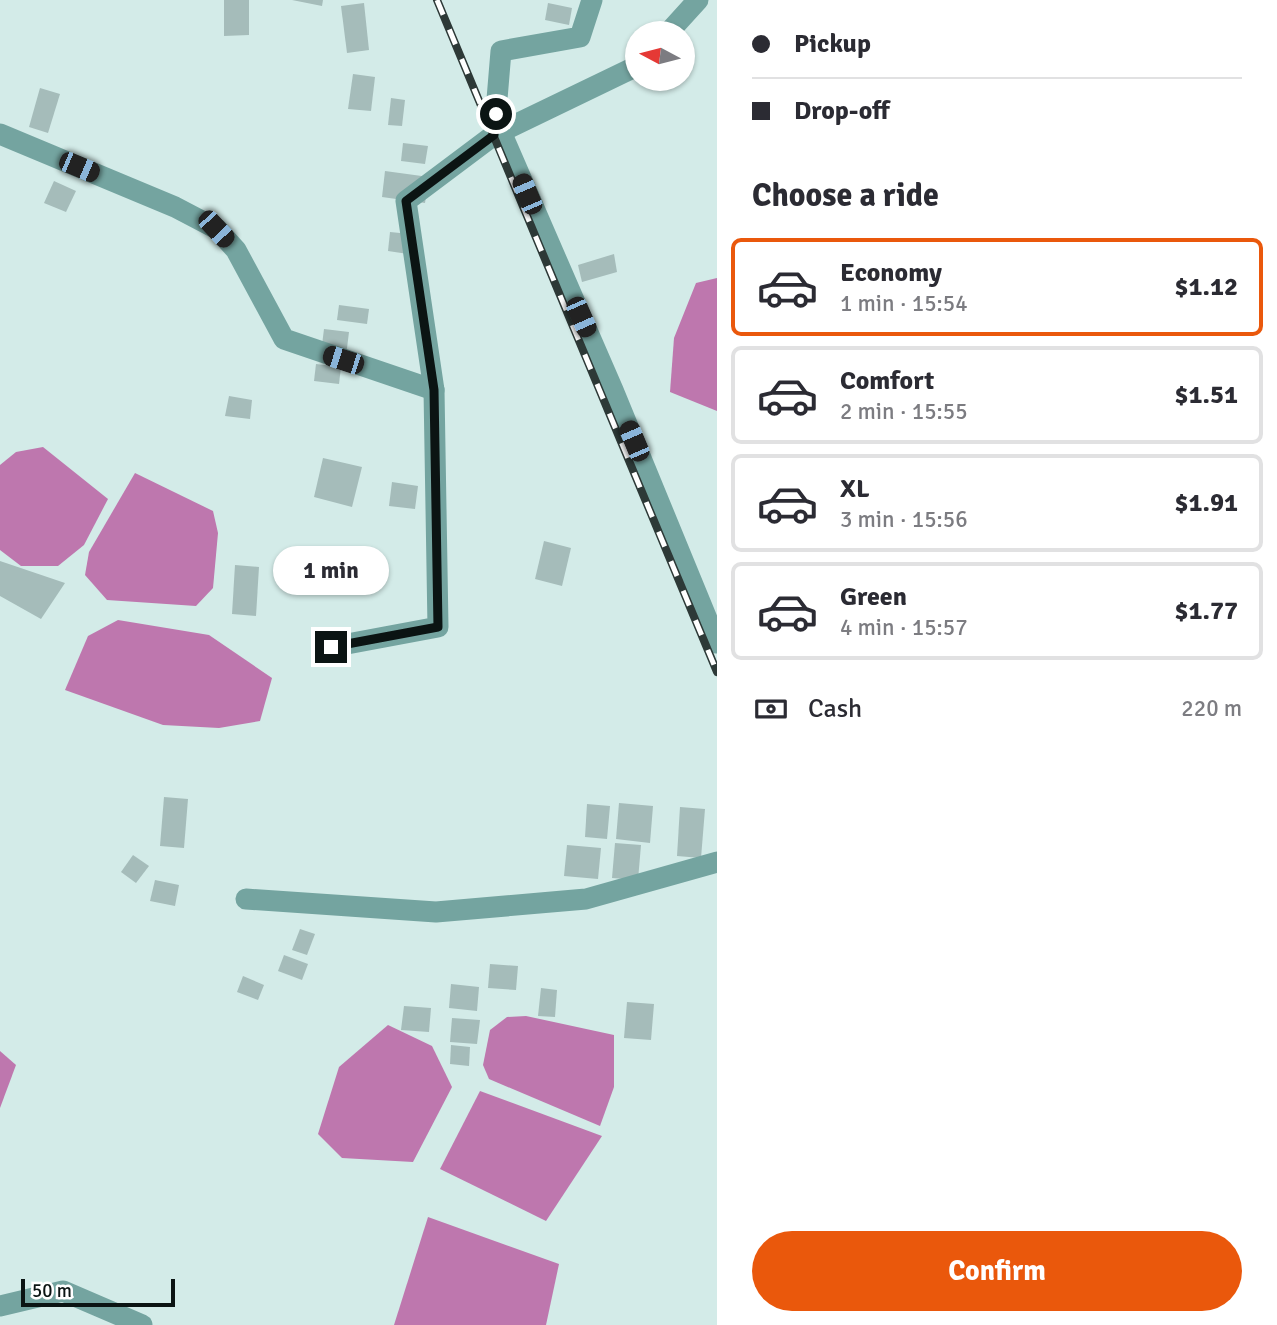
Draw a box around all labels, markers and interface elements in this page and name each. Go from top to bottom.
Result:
north arrow [625,21,695,91]
map controls [625,21,695,91]
text: Pickup [794,28,871,60]
text: Drop-off [794,95,890,127]
route start [480,98,512,130]
car [56,149,103,185]
car [510,171,545,217]
text: Choose a ride [752,176,939,215]
car [194,206,239,252]
icon: car [756,256,819,319]
text: Economy [840,257,942,289]
text: $1.12 [1174,271,1238,303]
text: 1 min · 15:54 [840,289,968,318]
car [563,294,600,340]
car [320,344,367,376]
icon: car [756,364,819,427]
text: Comfort [840,365,934,397]
text: $1.51 [1174,379,1238,411]
text: 2 min · 15:55 [840,397,968,426]
car [617,418,652,464]
icon: car [756,472,819,535]
text: XL [840,473,870,505]
text: $1.91 [1174,487,1238,519]
text: 3 min · 15:56 [840,505,968,534]
callout: 1 min [273,546,389,594]
text: 1 min [303,556,359,585]
icon: car [756,580,819,643]
text: Green [840,581,907,613]
text: $1.77 [1174,595,1238,627]
text: 4 min · 15:57 [840,613,968,642]
route end [315,631,347,663]
icon: cash [752,690,790,728]
text: Cash [808,693,862,725]
text: 220 m [1181,694,1242,723]
button: Confirm [752,1231,1242,1311]
scale bar [21,1276,175,1308]
text: 50 m [32,1279,72,1303]

